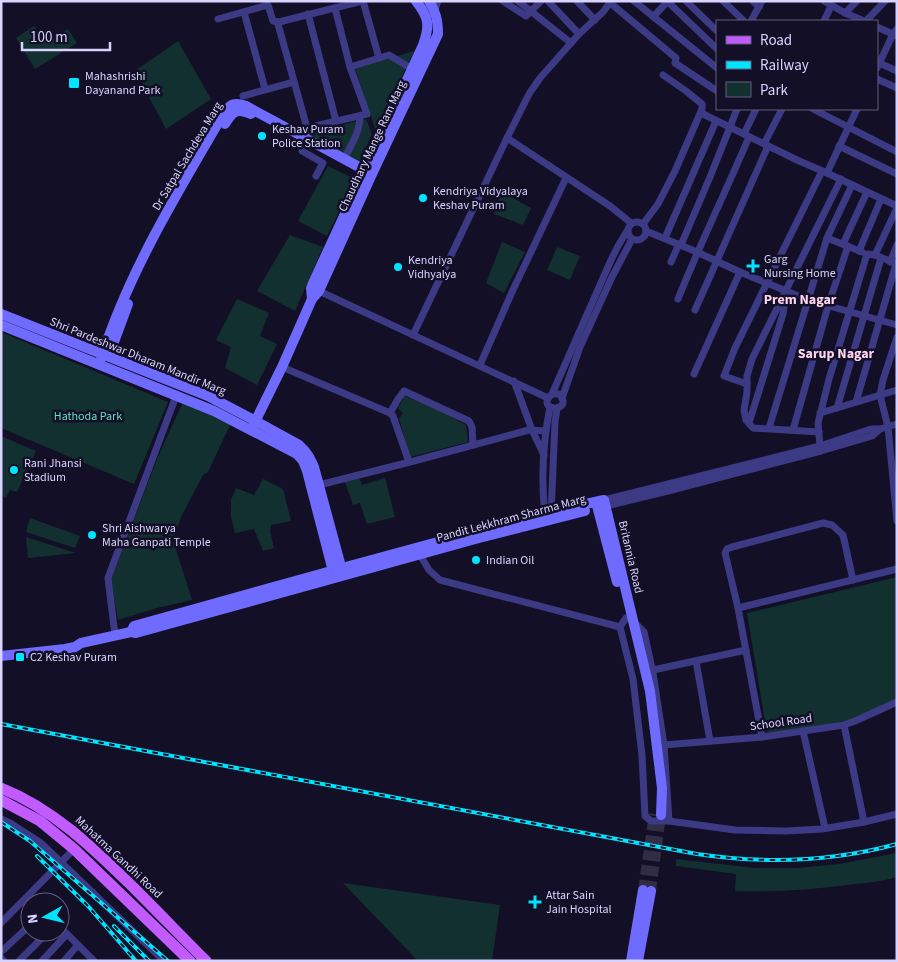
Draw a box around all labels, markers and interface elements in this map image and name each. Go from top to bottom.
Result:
scale bar [22,20,110,52]
legend [716,20,878,110]
text: 100 m [30,27,68,48]
text: Road [760,30,792,51]
text: Railway [760,55,809,76]
place label: Mahashrishi Dayanand Park [85,68,161,99]
marker: Mahashrishi Dayanand Park [67,76,81,90]
street label: Chaudhary Mange Ram Marg [334,78,410,215]
text: Park [760,80,789,101]
street label: Dr Satpal Sachdeva Marg [148,99,227,214]
place label: Keshav Puram Police Station [272,121,344,152]
marker: Keshav Puram Police Station [256,130,268,142]
place label: Kendriya Vidyalaya Keshav Puram [433,183,528,214]
marker: Kendriya Vidyalaya Keshav Puram [417,192,429,204]
place label: Garg Nursing Home [764,251,836,282]
place label: Kendriya Vidhyalya [408,252,456,283]
marker: Garg Nursing Home [746,259,760,273]
marker: Kendriya Vidhyalya [392,261,404,273]
district label: Prem Nagar [764,290,837,310]
street label: Shri Pardeshwar Dharam Mandir Marg [47,313,228,400]
district label: Sarup Nagar [798,344,875,364]
park label: Hathoda Park [54,408,122,425]
place label: Rani Jhansi Stadium [24,455,82,486]
marker: Rani Jhansi Stadium [8,464,20,476]
street label: Pandit Lekkhram Sharma Marg [435,490,588,547]
street label: Britannia Road [614,519,647,595]
place label: Shri Aishwarya Maha Ganpati Temple [102,520,211,551]
marker: Shri Aishwarya Maha Ganpati Temple [86,529,98,541]
place label: Indian Oil [486,552,534,569]
marker: Indian Oil [470,554,482,566]
place label: C2 Keshav Puram [30,649,117,666]
marker: C2 Keshav Puram [14,651,26,663]
street label: School Road [749,710,813,735]
street label: Mahatma Gandhi Road [71,812,166,902]
place label: Attar Sain Jain Hospital [546,887,612,918]
north arrow [20,892,70,942]
marker: Attar Sain Jain Hospital [528,895,542,909]
text: N [23,913,44,925]

